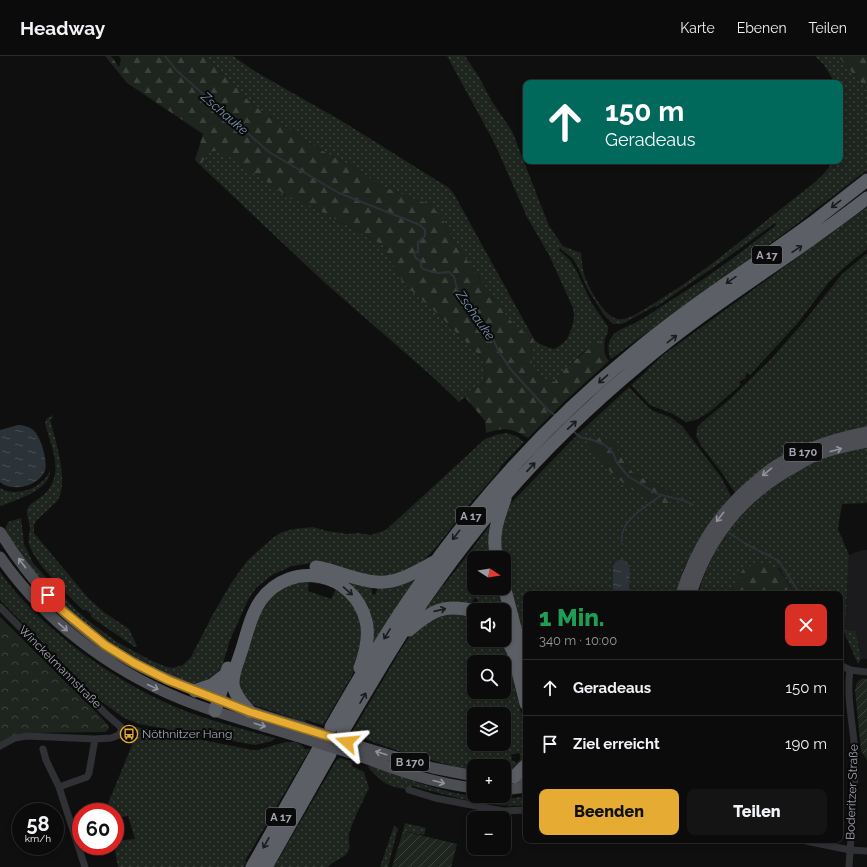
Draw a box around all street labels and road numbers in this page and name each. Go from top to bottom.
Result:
road number: A 17 [752,246,782,264]
road number: B 170 [784,443,822,461]
road number: A 17 [456,507,486,525]
street label: Winckelmannstraße [16,623,104,711]
street label: Boderitzer Straße [843,744,861,840]
road number: B 170 [391,753,429,771]
road number: A 17 [266,808,296,826]

